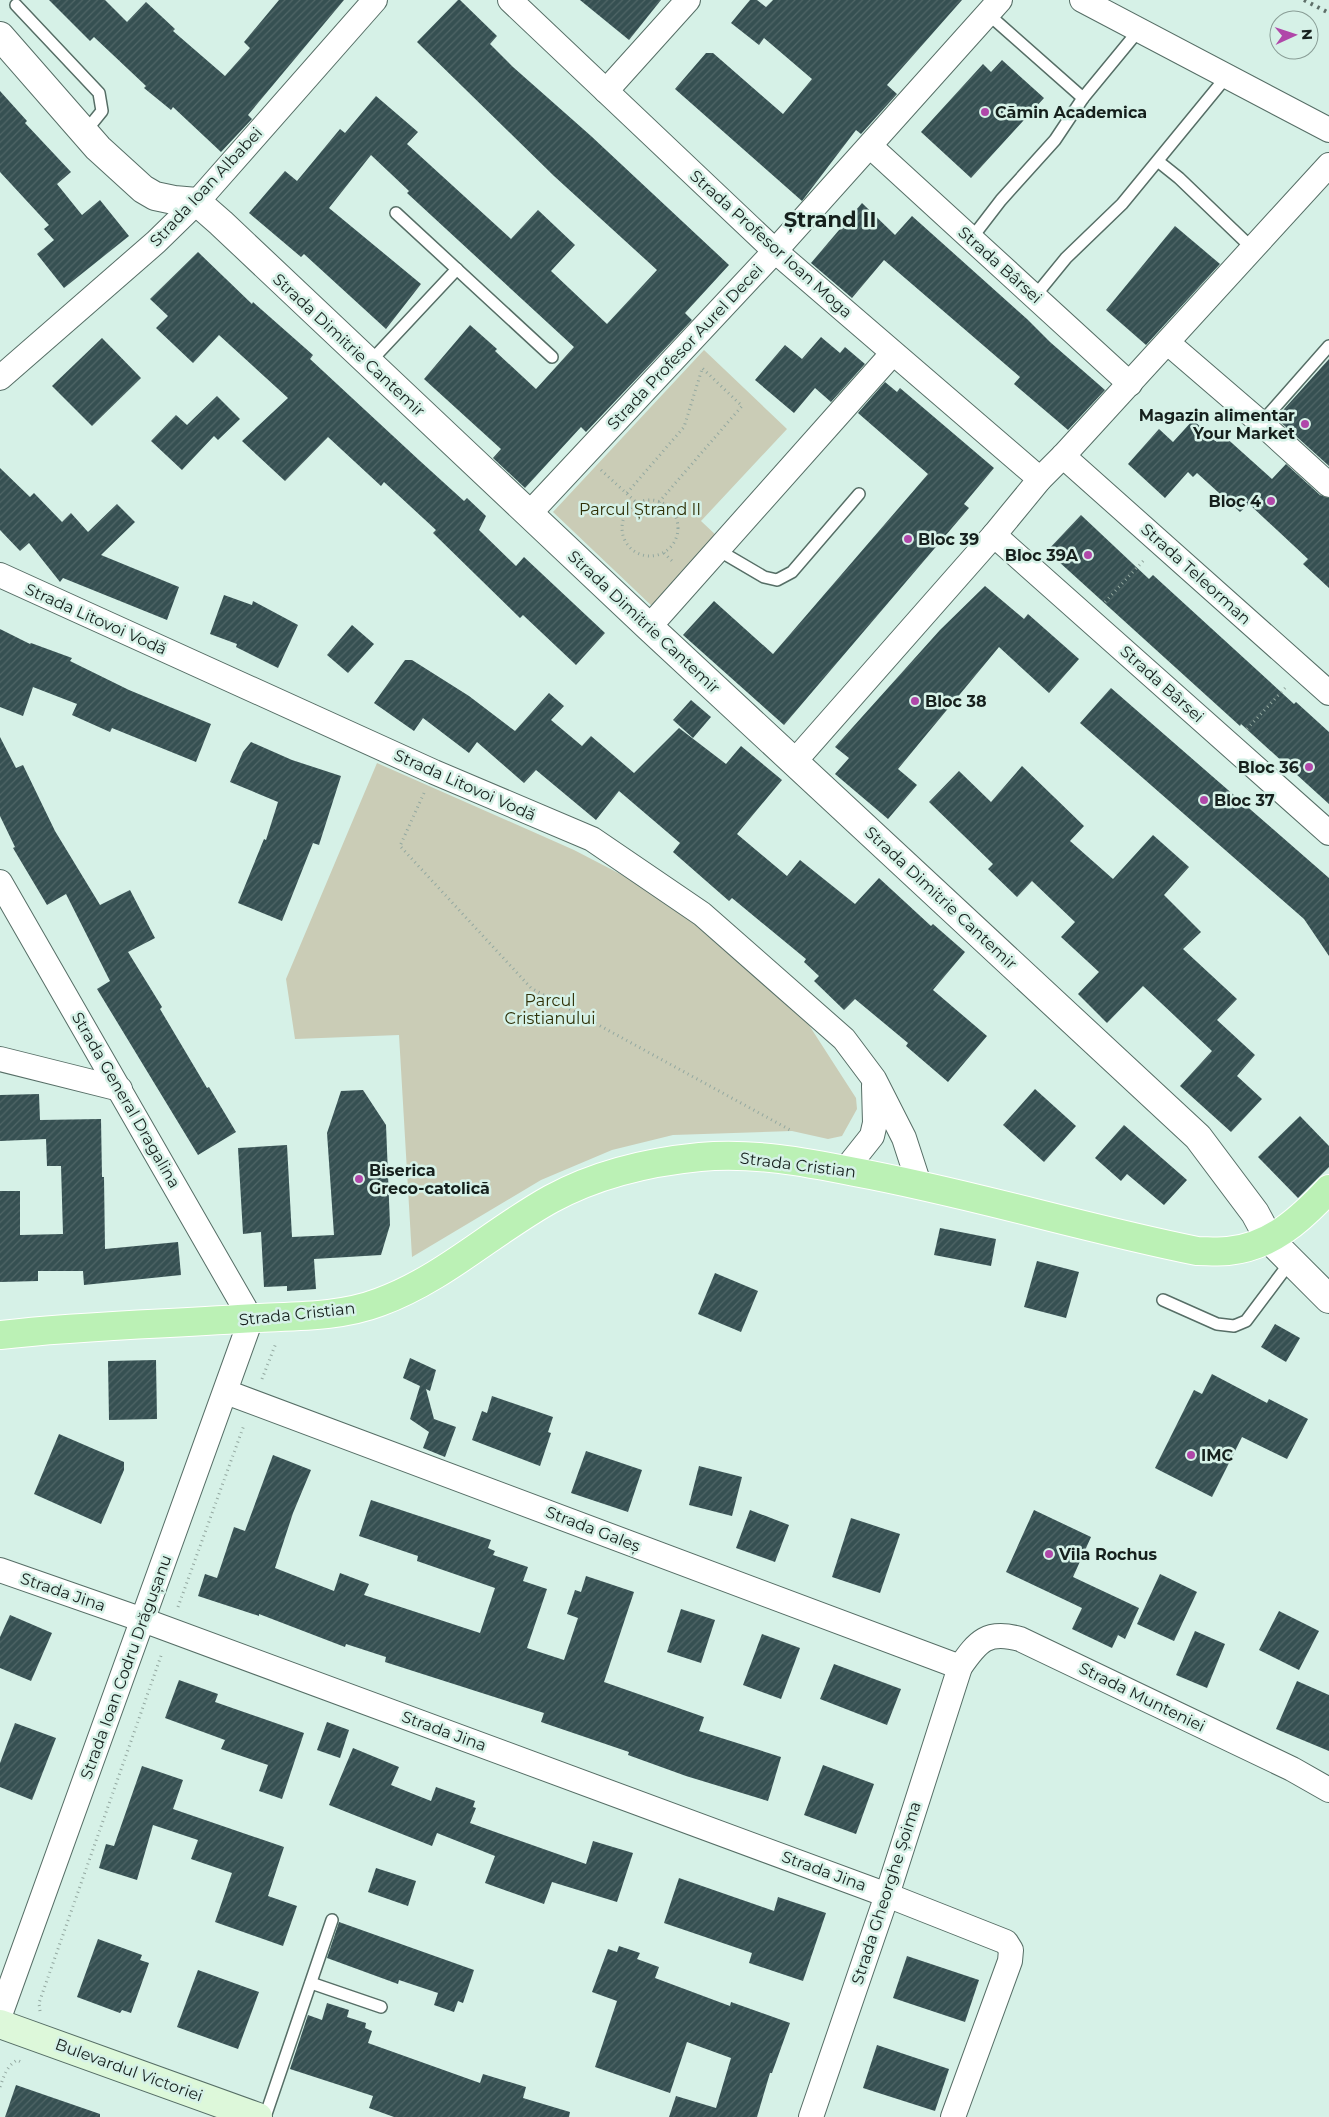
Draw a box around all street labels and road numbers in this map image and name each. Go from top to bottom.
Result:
street label: Strada Ioan Albabei [146,123,266,251]
street label: Strada Profesor Ioan Moga [686,166,856,322]
street label: Strada Bârsei [954,223,1046,307]
street label: Strada Profesor Aurel Decei [603,260,767,434]
street label: Strada Dimitrie Cantemir [269,270,429,420]
street label: Strada Teleorman [1137,520,1255,628]
street label: Strada Dimitrie Cantemir [564,547,724,697]
street label: Strada Litovoi Vodă [22,579,170,659]
street label: Strada Bârsei [1116,642,1208,726]
street label: Strada Litovoi Vodă [391,745,539,825]
street label: Strada Dimitrie Cantemir [861,823,1021,973]
street label: Strada General Dragalina [68,1009,184,1191]
street label: Strada Cristian [739,1148,857,1182]
street label: Strada Cristian [238,1298,356,1330]
street label: Strada Galeș [543,1502,643,1557]
street label: Strada Ioan Codru Drăgușanu [76,1552,176,1782]
street label: Strada Jina [18,1569,108,1615]
street label: Strada Munteniei [1076,1658,1208,1736]
street label: Strada Jina [399,1707,489,1755]
street label: Strada Gheorghe Șoima [847,1799,926,1987]
street label: Strada Jina [779,1847,869,1895]
street label: Bulevardul Victoriei [53,2034,205,2106]

